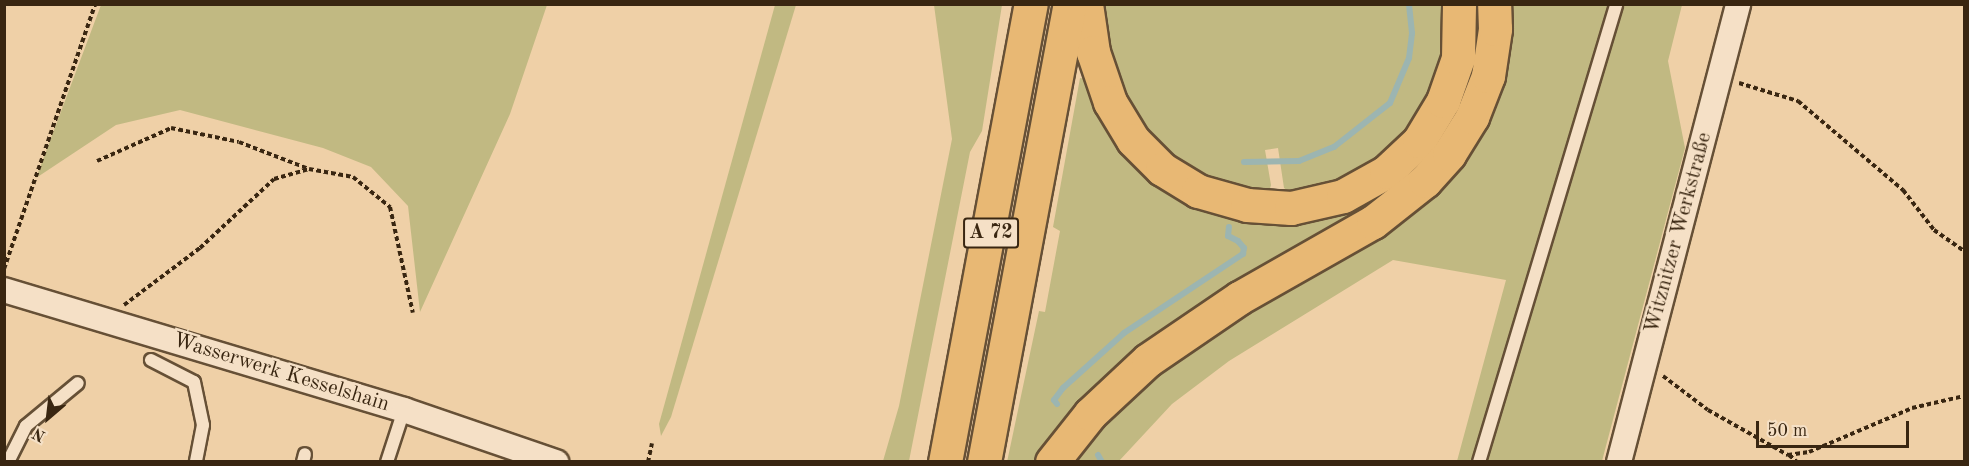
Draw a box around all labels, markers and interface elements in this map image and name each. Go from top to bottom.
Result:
street label: Witznitzer Werkstraße [1640,130,1718,336]
road number: A 72 [962,216,1020,250]
street label: Wasserwerk Kesselshain [170,328,392,418]
north arrow [18,388,78,448]
scale bar [1759,409,1912,447]
text: 50 m [1767,422,1807,440]
text: N [30,424,49,444]

